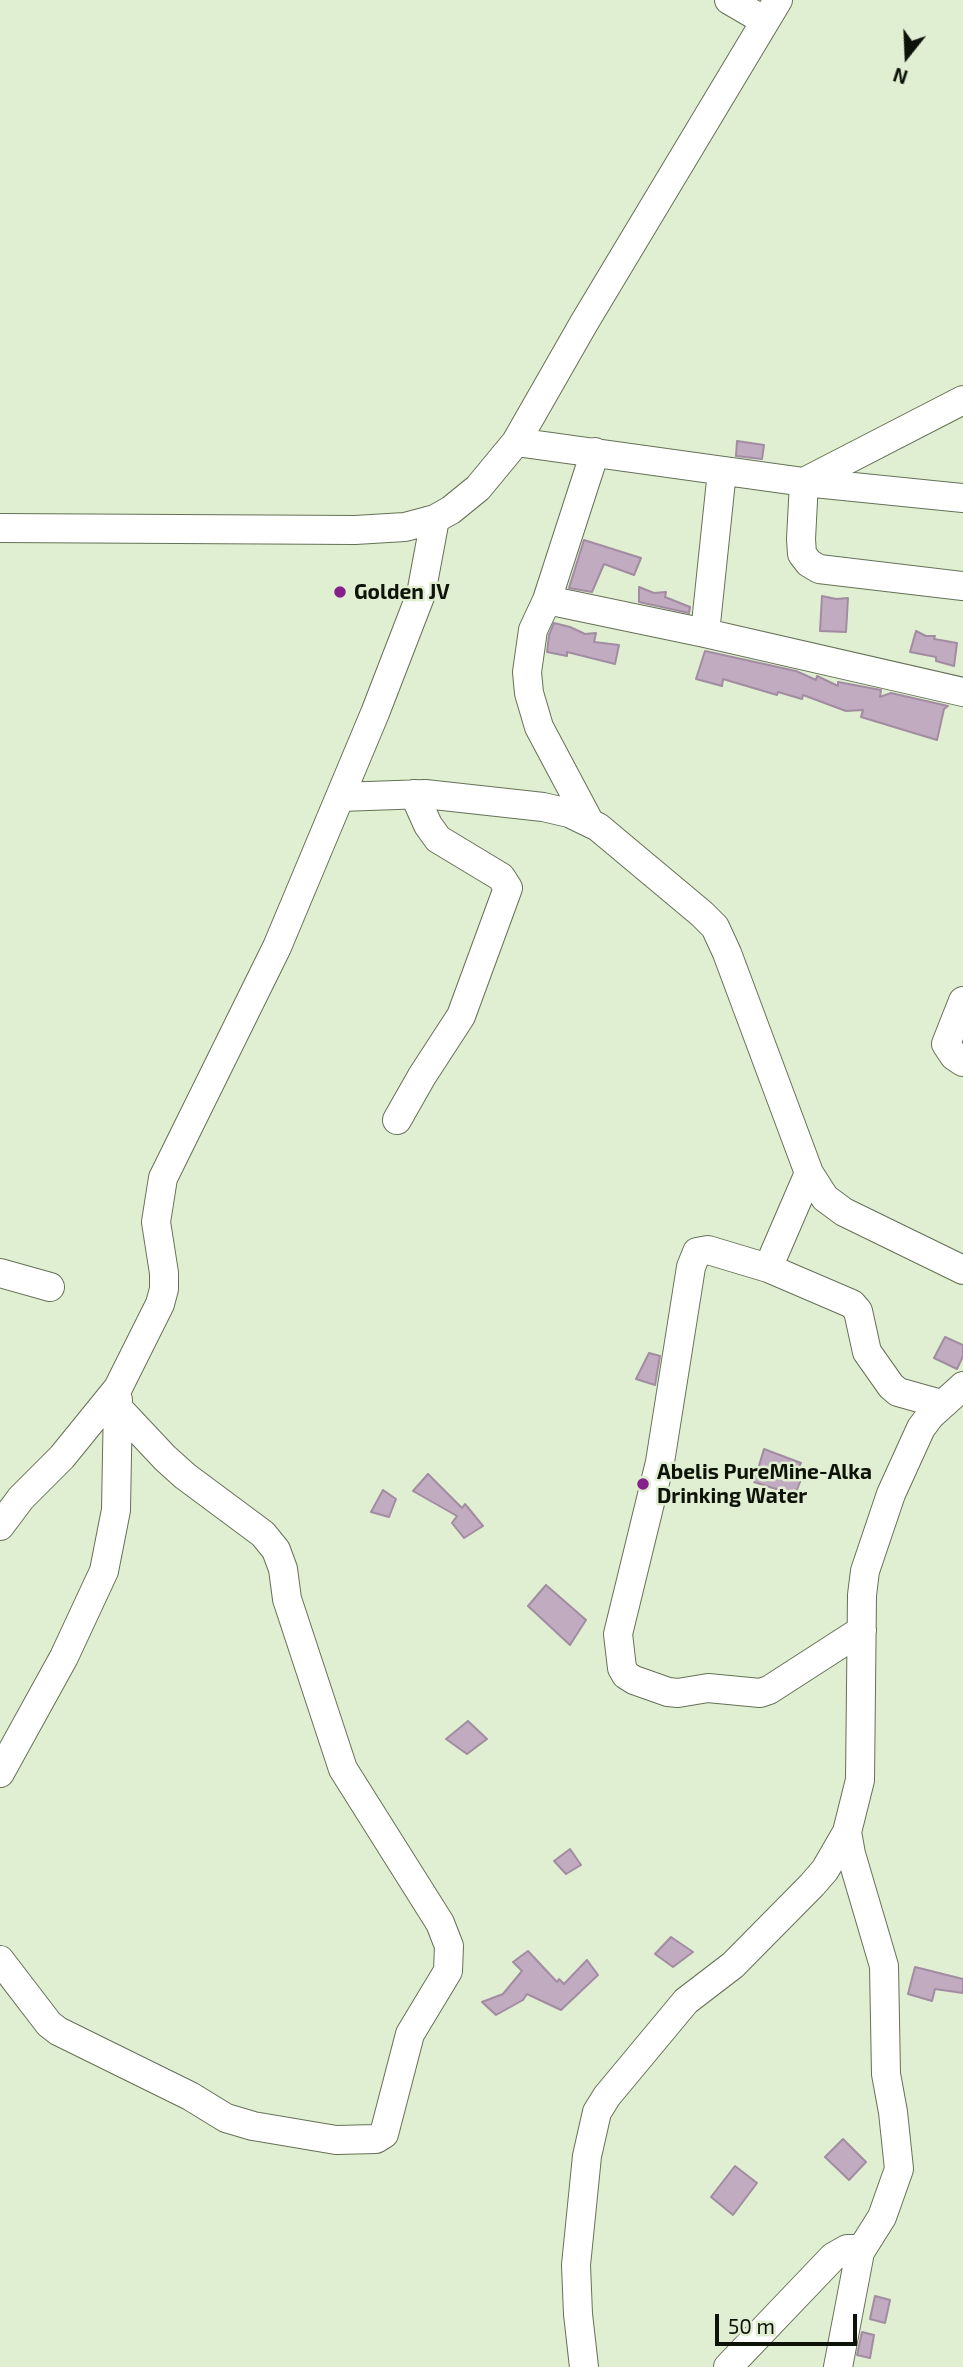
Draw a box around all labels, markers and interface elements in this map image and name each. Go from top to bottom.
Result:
north arrow [872,21,942,91]
text: N [890,63,910,90]
place label: Golden JV [354,579,450,605]
marker: Golden JV [332,584,348,600]
place label: Abelis PureMine-Alka Drinking Water [657,1459,872,1509]
marker: Abelis PureMine-Alka Drinking Water [635,1476,651,1492]
scale bar [718,2300,860,2344]
text: 50 m [728,2313,775,2338]

